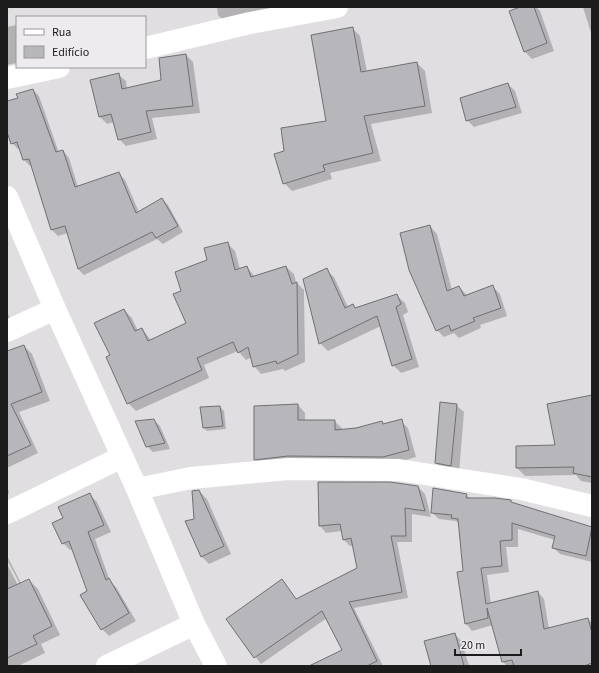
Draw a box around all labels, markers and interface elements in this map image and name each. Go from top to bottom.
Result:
legend [16,16,146,68]
text: Rua [52,24,71,41]
text: Edifício [52,44,89,61]
scale bar [455,631,521,657]
text: 20 m [461,637,485,654]

